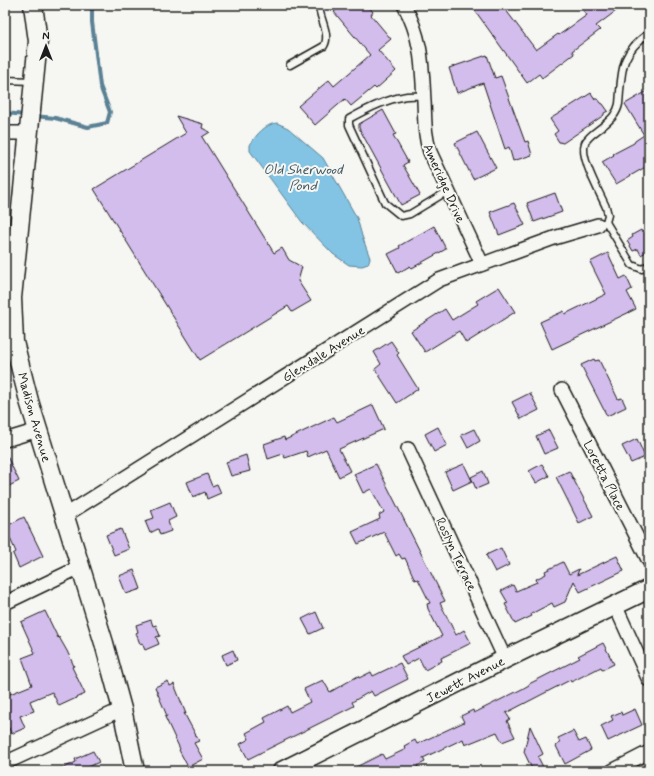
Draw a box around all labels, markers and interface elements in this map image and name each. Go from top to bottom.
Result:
north arrow [26,26,66,66]
text: N [42,30,50,44]
street label: Ameridge Drive [419,141,469,226]
water label: Old Sherwood Pond [263,161,344,195]
street label: Glendale Avenue [279,322,368,386]
street label: Madison Avenue [13,371,54,464]
street label: Loretta Place [579,438,629,514]
street label: Roslyn Terrace [431,515,480,594]
street label: Jewett Avenue [424,653,508,707]

